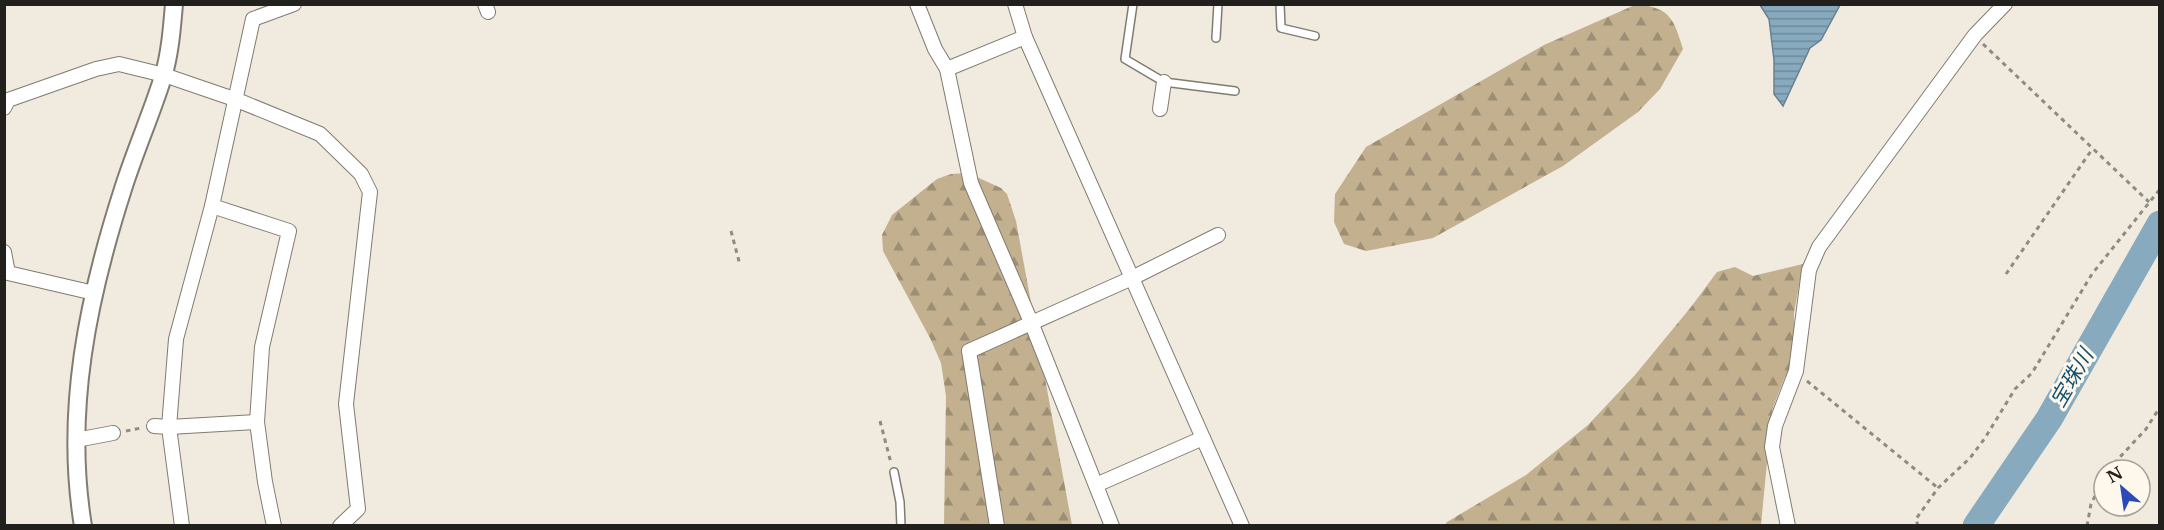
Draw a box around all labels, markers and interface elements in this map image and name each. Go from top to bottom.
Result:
water label: 宝珠川 [2045,342,2100,412]
north arrow [2092,458,2152,518]
text: N [2103,462,2126,487]

